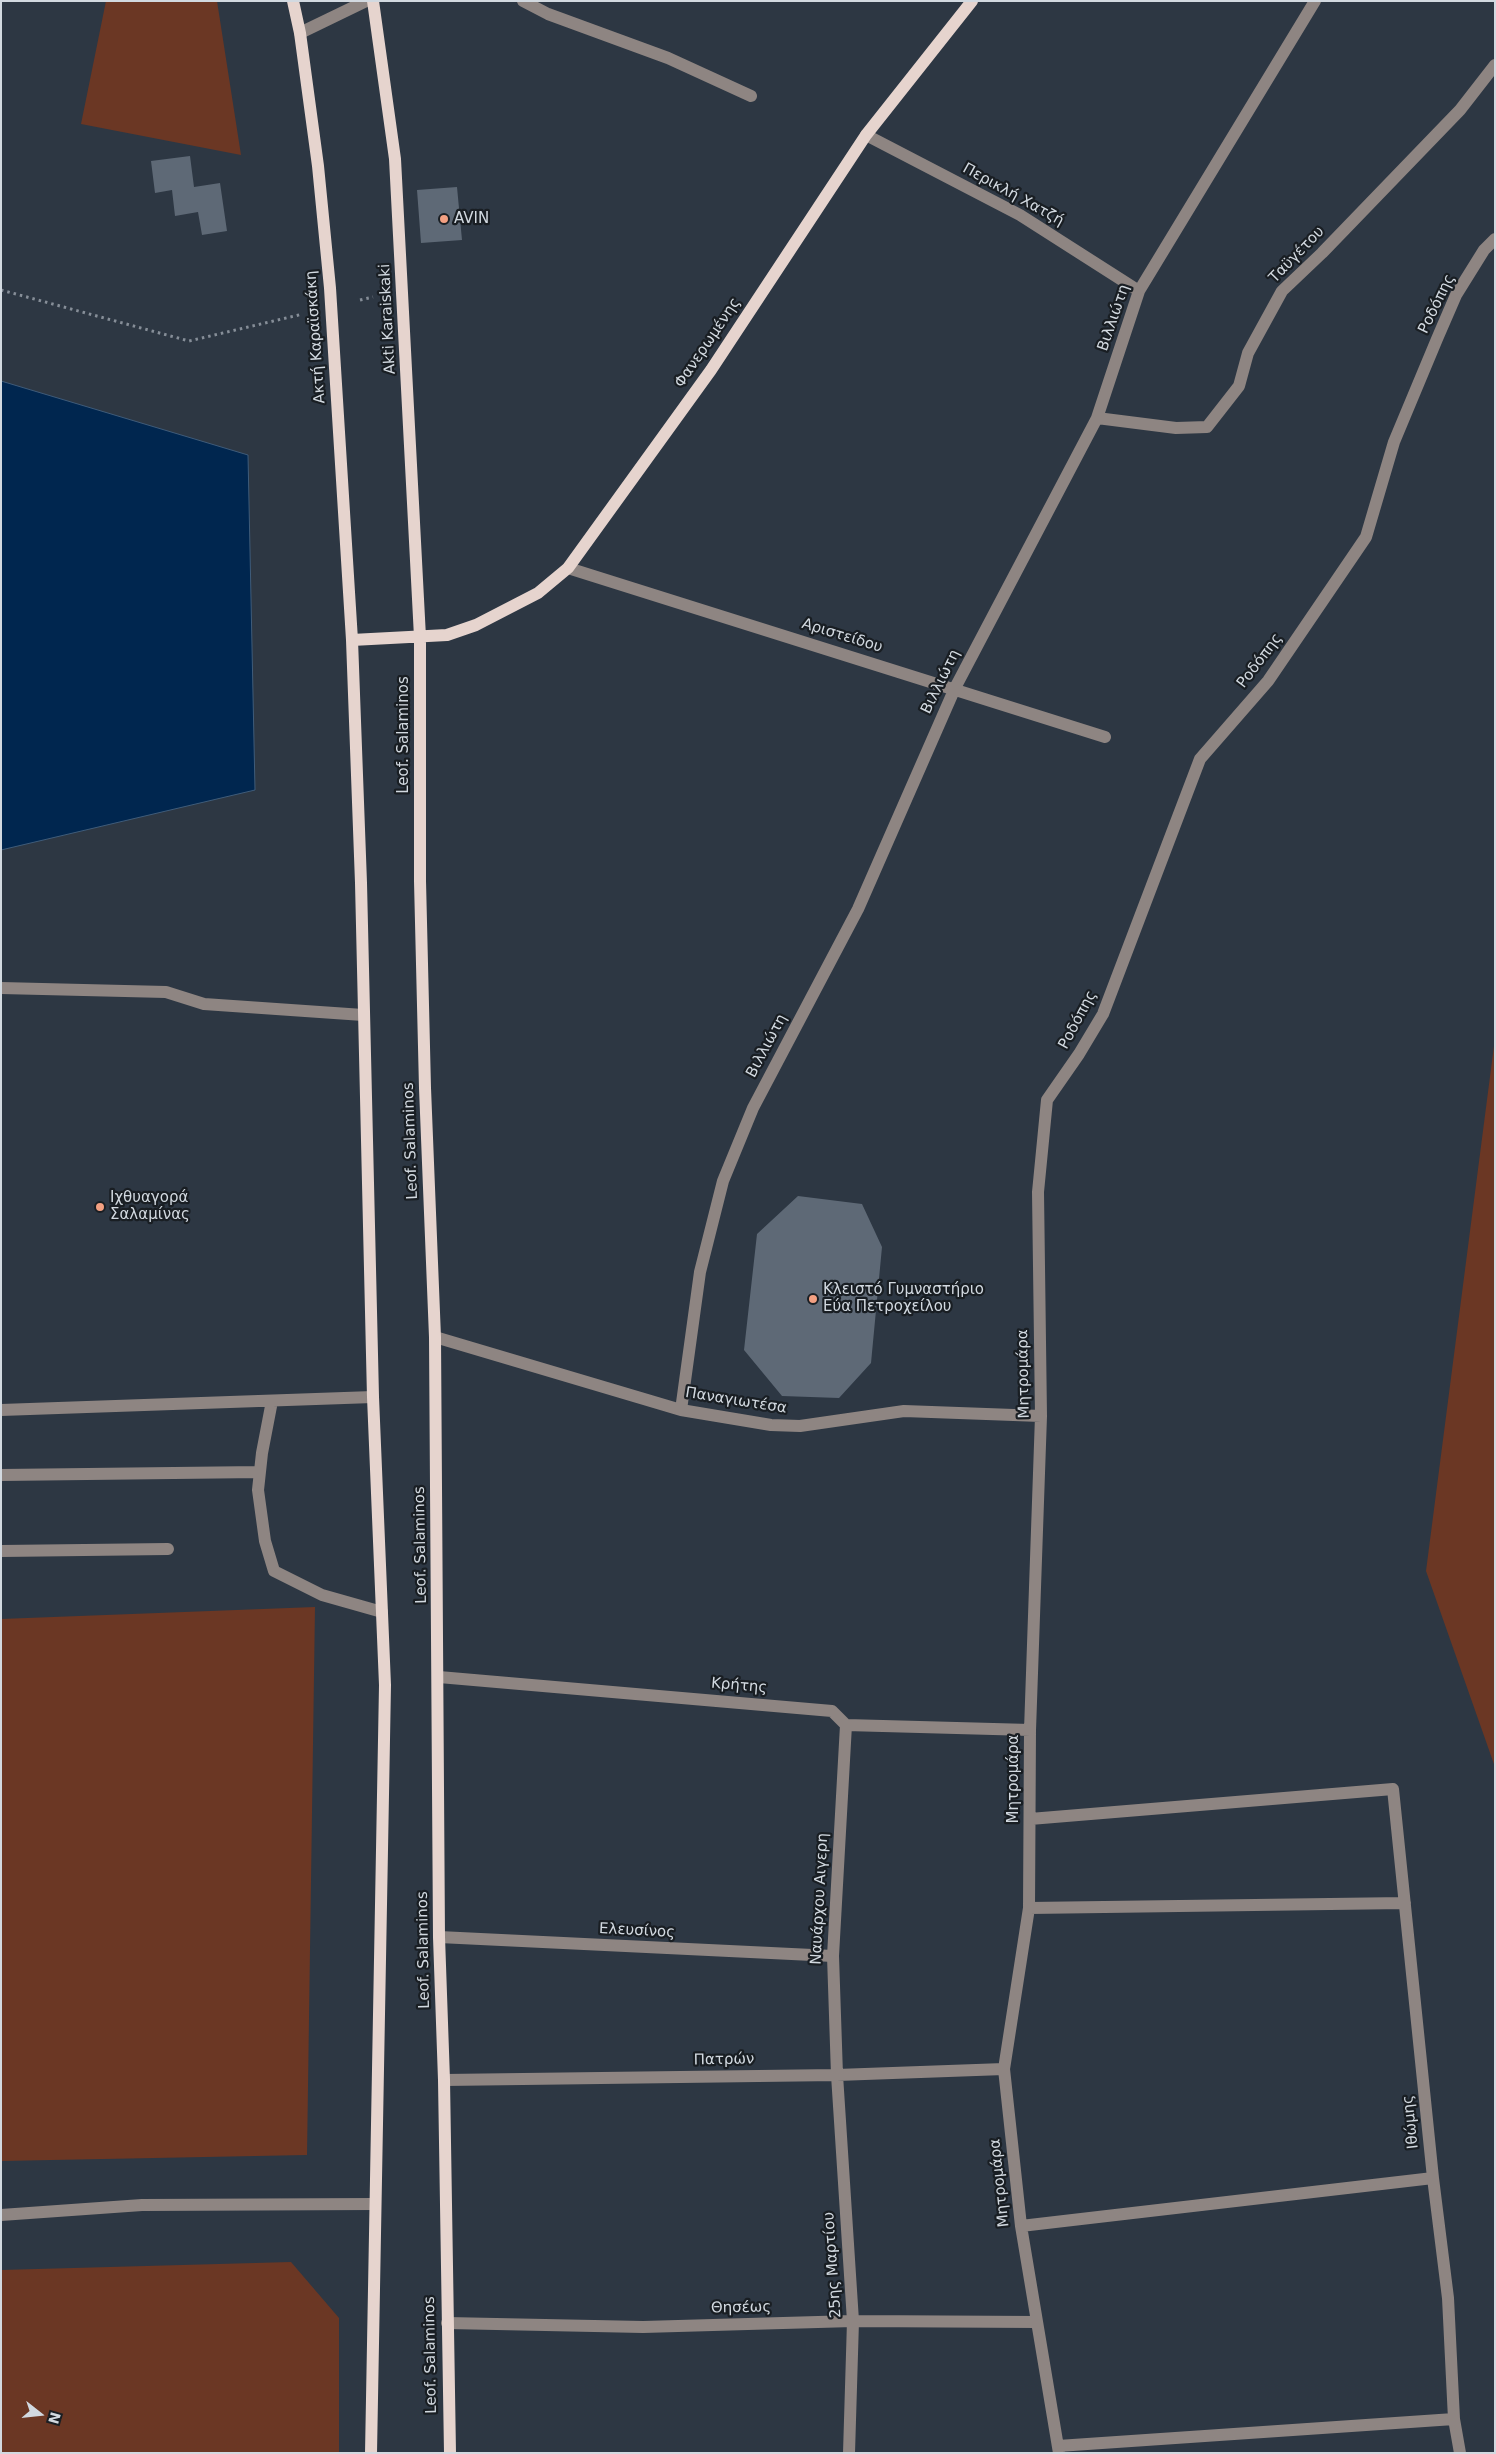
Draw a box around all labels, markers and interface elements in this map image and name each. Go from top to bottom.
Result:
street label: Περικλή Χατζή [959,160,1067,230]
place label: AVIN [454,210,489,228]
marker: AVIN [438,213,450,225]
street label: Ταϋγέτου [1266,223,1328,287]
street label: Akti Karaiskaki [376,263,400,375]
street label: Ακτή Καραϊσκάκη [302,270,330,404]
street label: Ροδόπης [1415,271,1459,337]
street label: Βιλλιώτη [1094,282,1134,354]
street label: Φανερωμένης [671,295,745,391]
street label: Αριστείδου [799,615,885,657]
street label: Ροδόπης [1234,630,1286,692]
street label: Βιλλιώτη [918,647,964,717]
street label: Leof. Salaminos [395,676,413,794]
street label: Ροδόπης [1055,988,1101,1052]
street label: Βιλλιώτη [743,1011,791,1081]
street label: Leof. Salaminos [400,1082,422,1200]
place label: Ιχθυαγορά Σαλαμίνας [110,1189,190,1224]
marker: Ιχθυαγορά Σαλαμίνας [94,1201,106,1213]
place label: Κλειστό Γυμναστήριο Εύα Πετροχείλου [823,1281,984,1316]
marker: Κλειστό Γυμναστήριο Εύα Πετροχείλου [807,1293,819,1305]
street label: Μητρομάρα [1014,1329,1034,1419]
street label: Παναγιωτέσα [684,1384,788,1418]
street label: Leof. Salaminos [411,1486,431,1604]
street label: Κρήτης [710,1675,768,1697]
street label: Μητρομάρα [1005,1734,1023,1824]
street label: Ναυάρχου Αιγερη [808,1833,832,1965]
street label: Leof. Salaminos [414,1891,434,2009]
street label: Ελευσίνος [599,1920,675,1942]
street label: Πατρών [694,2050,754,2070]
street label: Ιθώμης [1399,2094,1423,2150]
street label: Μητρομάρα [986,2138,1014,2228]
street label: 25ης Μαρτίου [820,2211,846,2319]
street label: Leof. Salaminos [421,2296,441,2414]
street label: Θησέως [711,2298,771,2318]
north arrow [15,2389,65,2439]
text: N [45,2410,64,2426]

